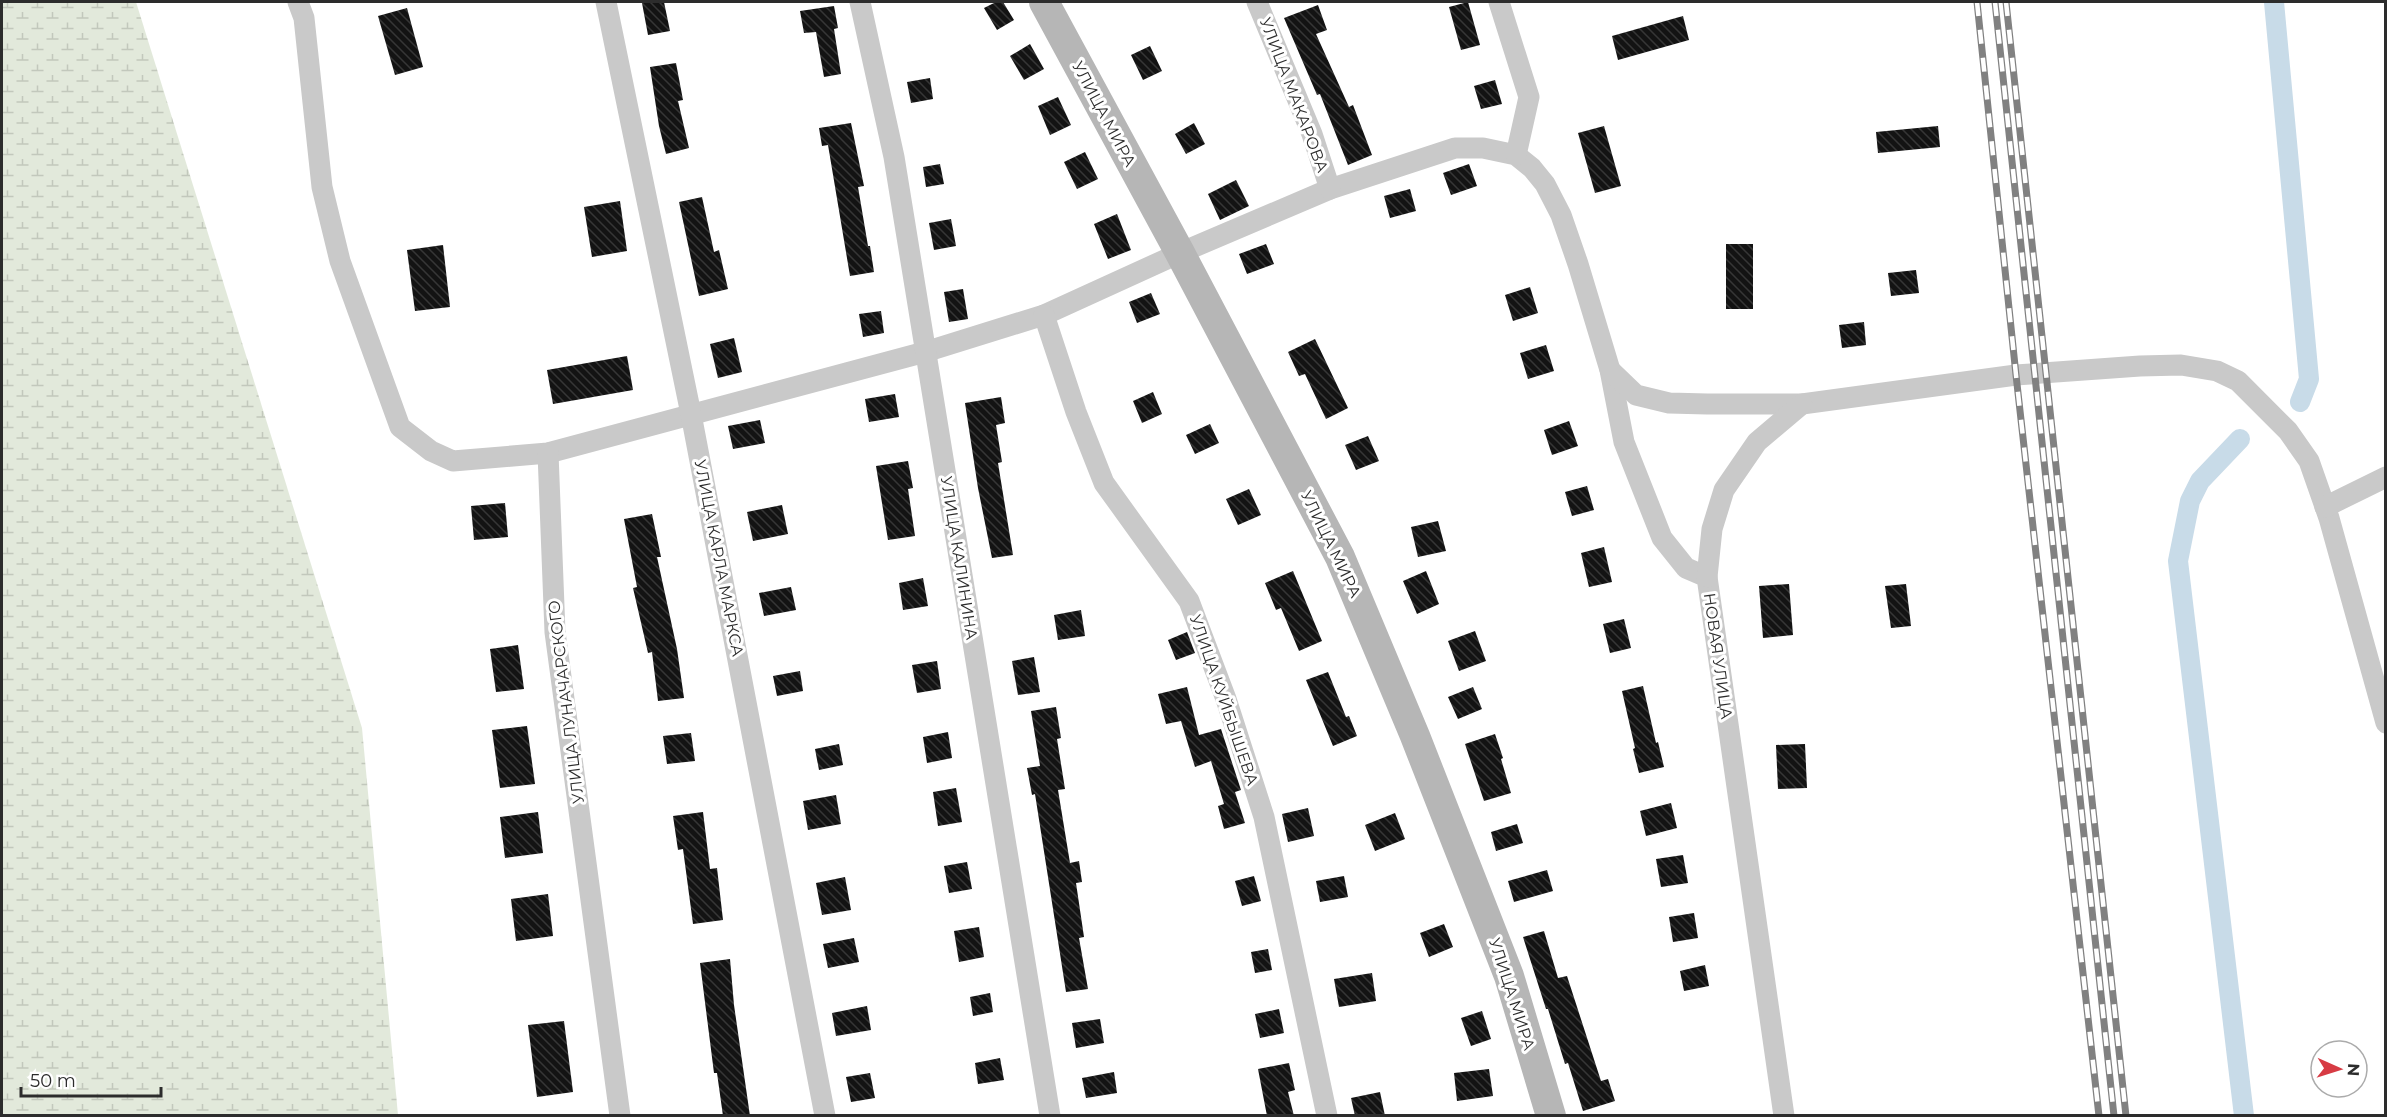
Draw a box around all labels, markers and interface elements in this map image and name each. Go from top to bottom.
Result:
street label: УЛИЦА МАКАРОВА [1256,15,1332,175]
street label: УЛИЦА МИРА [1068,58,1140,170]
street label: УЛИЦА КАРЛА МАРКСА [691,458,747,658]
street label: УЛИЦА КАЛИНИНА [937,475,981,641]
street label: УЛИЦА МИРА [1297,487,1365,601]
street label: НОВАЯ УЛИЦА [1700,592,1736,720]
street label: УЛИЦА ЛУНАЧАРСКОГО [544,599,588,805]
street label: УЛИЦА КУЙБЫШЕВА [1186,612,1262,788]
street label: УЛИЦА МИРА [1485,936,1539,1053]
north arrow [2309,1039,2369,1099]
scale bar [21,1060,160,1098]
text: N [2344,1063,2363,1077]
text: 50 m [30,1070,76,1092]

